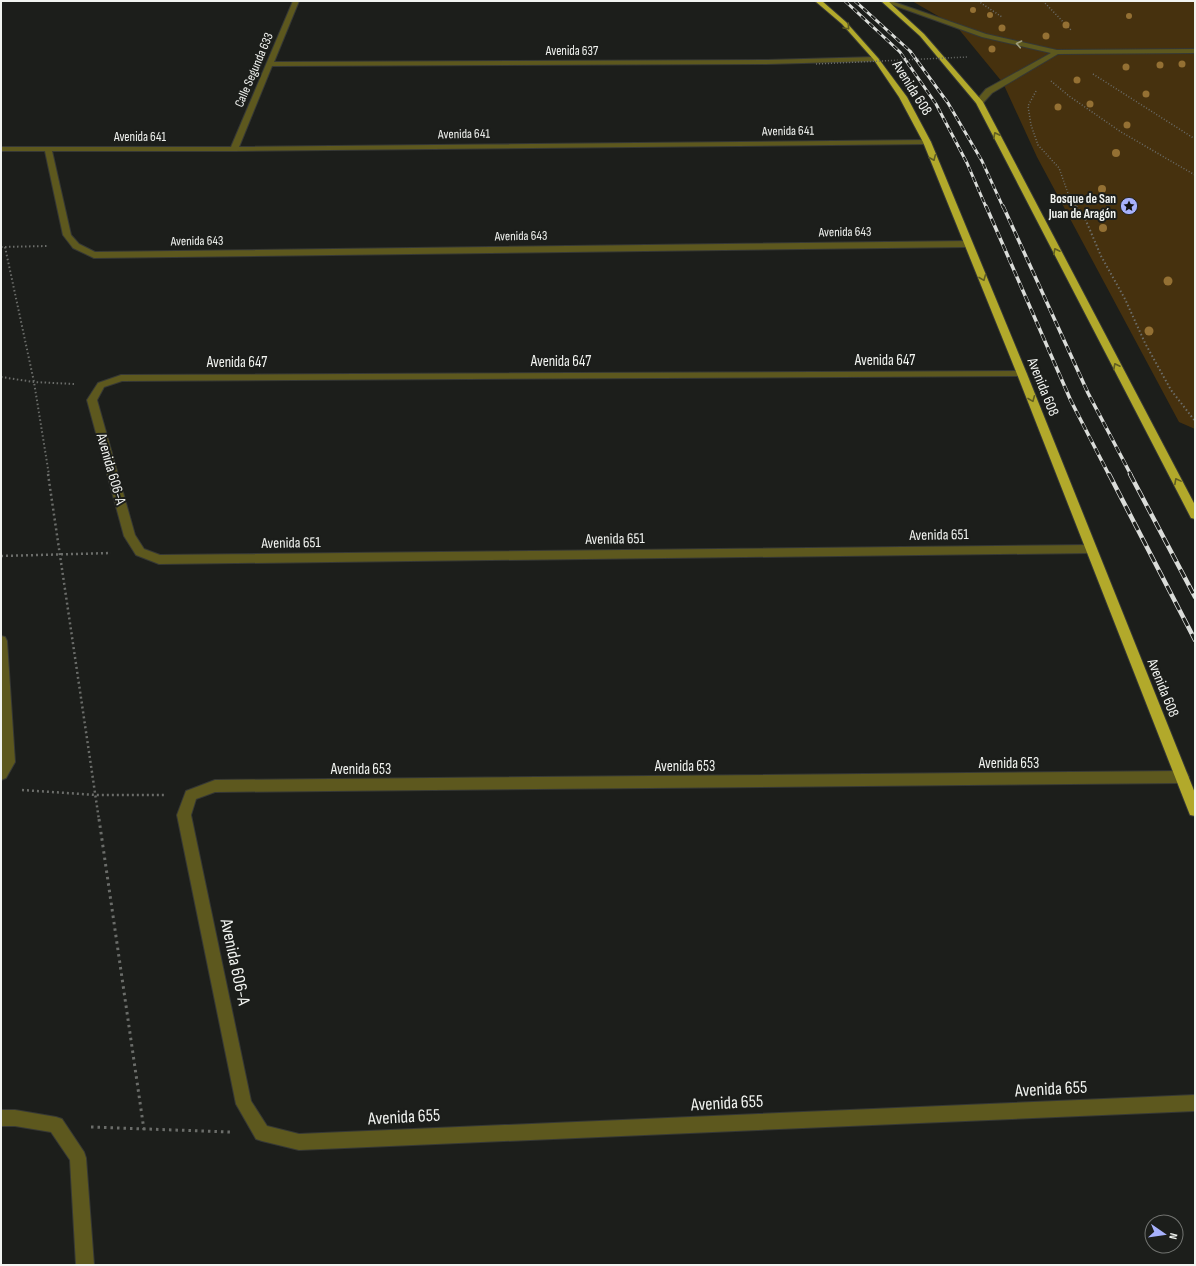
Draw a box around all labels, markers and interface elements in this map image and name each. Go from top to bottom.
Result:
one-way arrow [843,22,850,30]
street label: Calle Segunda 633 [231,30,277,110]
one-way arrow [1016,40,1022,48]
street label: Avenida 637 [545,43,599,59]
street label: Avenida 608 [887,56,936,119]
street label: Avenida 641 [761,123,815,139]
street label: Avenida 641 [437,126,491,142]
street label: Avenida 641 [113,129,166,145]
one-way arrow [993,132,1001,139]
one-way arrow [929,155,937,162]
place label: Bosque de San Juan de Aragón [1048,191,1116,222]
place icon: Bosque de San Juan de Aragón [1119,196,1139,216]
street label: Avenida 643 [817,224,872,240]
street label: Avenida 643 [493,228,548,244]
street label: Avenida 643 [169,233,224,249]
one-way arrow [1053,247,1061,255]
one-way arrow [979,275,987,282]
street label: Avenida 647 [854,351,915,370]
street label: Avenida 647 [530,352,591,371]
street label: Avenida 647 [206,353,267,372]
street label: Avenida 608 [1022,354,1063,419]
one-way arrow [1113,363,1120,370]
one-way arrow [1027,396,1035,403]
street label: Avenida 606-A [92,430,130,507]
one-way arrow [1174,478,1181,485]
street label: Avenida 651 [908,525,970,545]
street label: Avenida 651 [584,529,646,549]
street label: Avenida 651 [260,533,322,553]
street label: Avenida 608 [1142,655,1183,720]
street label: Avenida 653 [978,754,1039,773]
street label: Avenida 653 [654,757,715,776]
street label: Avenida 653 [330,760,391,779]
street label: Avenida 606-A [215,916,254,1007]
street label: Avenida 655 [1013,1077,1088,1101]
street label: Avenida 655 [689,1091,764,1115]
street label: Avenida 655 [366,1105,441,1129]
north arrow [1144,1214,1184,1254]
text: N [1166,1232,1180,1241]

